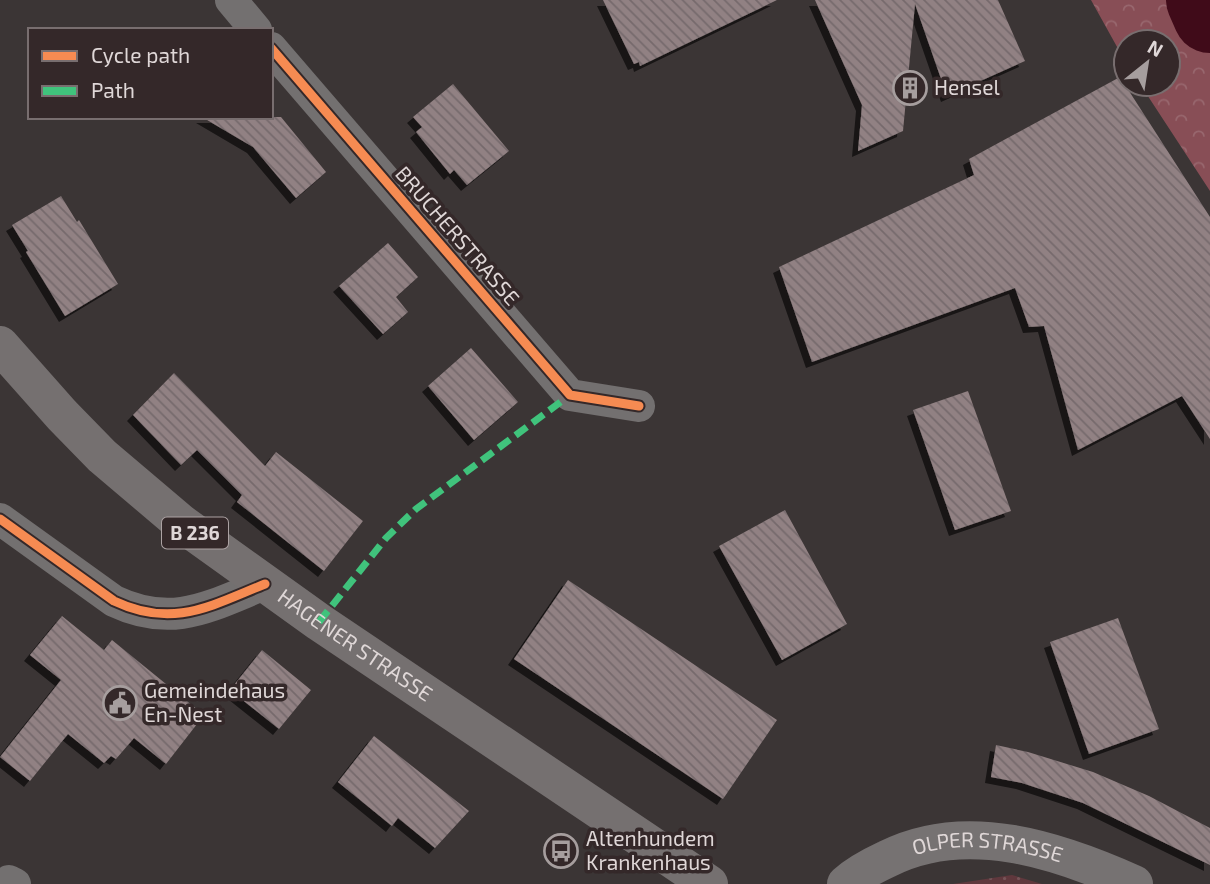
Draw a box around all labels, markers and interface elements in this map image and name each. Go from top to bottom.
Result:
legend [28,28,273,119]
north arrow [1112,28,1182,98]
text: N [1144,34,1167,61]
text: Cycle path [91,42,190,67]
building icon: Hensel [891,69,929,107]
place label: Hensel [934,74,1000,99]
text: Path [91,77,135,102]
street label: BRUCHERSTRASSE [391,160,525,310]
road number: B 236 [162,518,228,548]
street label: HAGENER STRASSE [274,583,438,706]
place label: Gemeindehaus En-Nest [144,677,285,726]
public building icon: Gemeindehaus En-Nest [101,684,139,722]
place label: Altenhundem Krankenhaus [586,825,715,874]
street label: OLPER STRASSE [909,826,1066,867]
bus stop icon: Altenhundem Krankenhaus [542,832,580,870]

